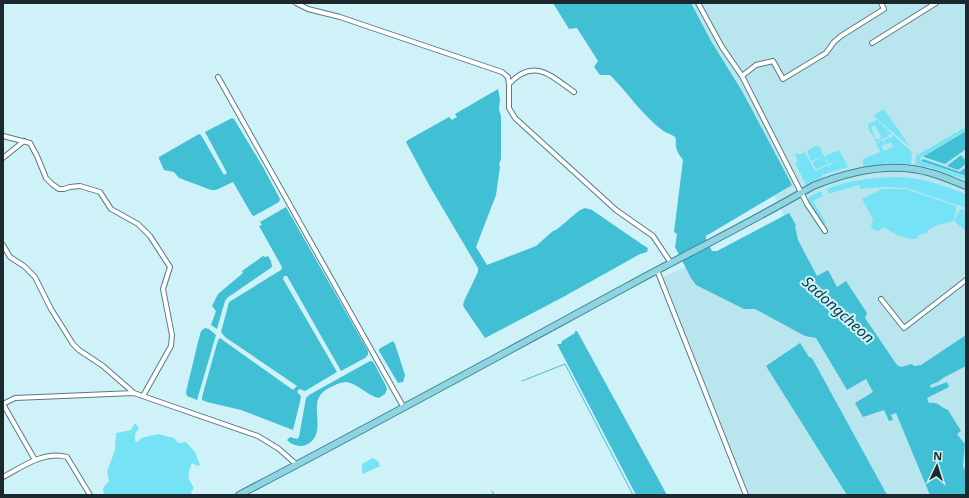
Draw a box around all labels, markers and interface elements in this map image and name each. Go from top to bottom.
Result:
water label: Sadongcheon [798,271,879,347]
north arrow [917,446,957,486]
text: N [933,448,943,463]

